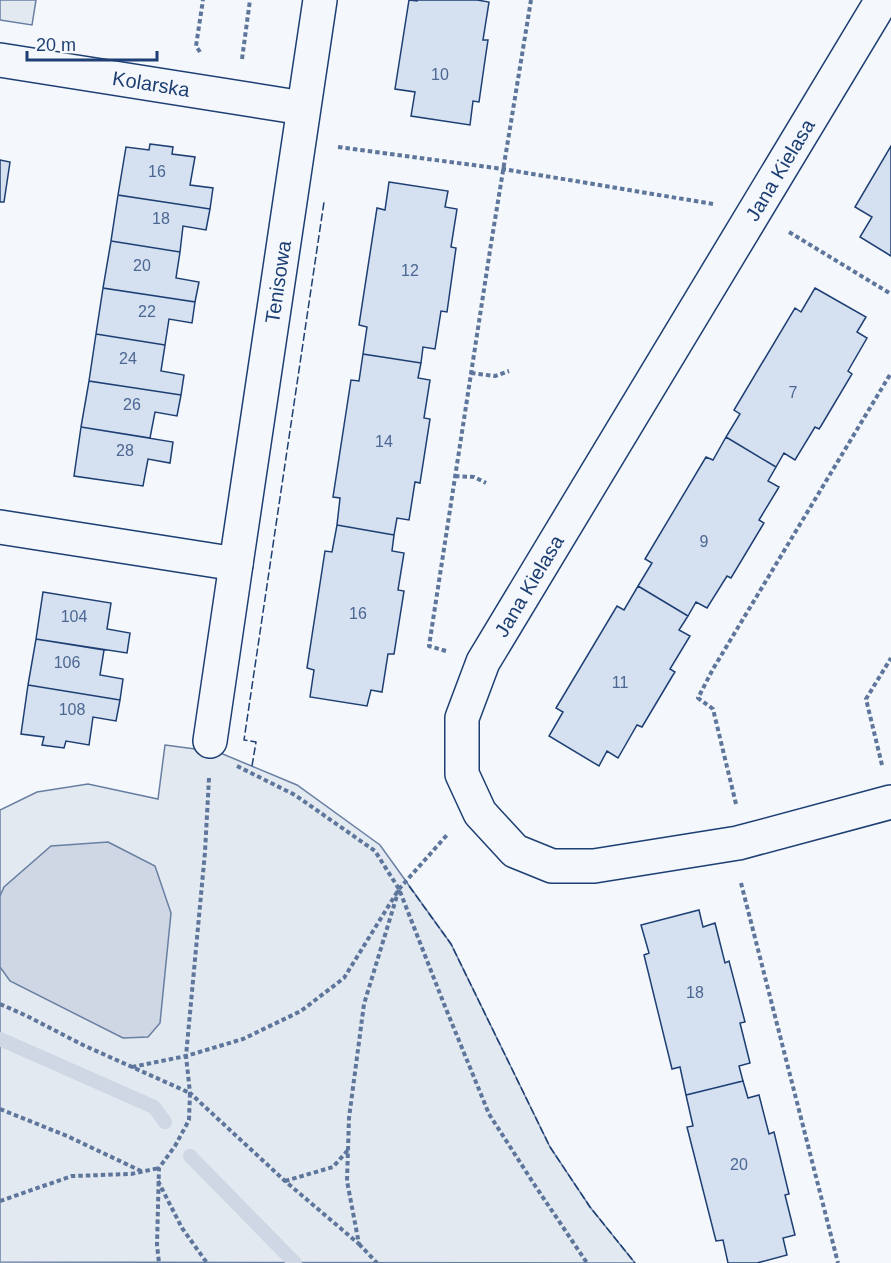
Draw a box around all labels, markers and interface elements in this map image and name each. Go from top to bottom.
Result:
scale bar [27,24,158,62]
text: 20 m [36,35,76,55]
house number: 10 [431,66,449,83]
street label: Kolarska [111,67,192,101]
street label: Jana Kielasa [741,115,819,225]
house number: 16 [148,163,166,180]
house number: 18 [152,210,170,227]
street label: Tenisowa [261,238,295,325]
house number: 20 [133,257,151,274]
house number: 12 [401,262,419,279]
house number: 22 [138,303,156,320]
house number: 24 [119,350,137,367]
house number: 7 [789,384,798,401]
house number: 26 [123,396,141,413]
house number: 14 [375,433,393,450]
house number: 28 [116,442,134,459]
street label: Jana Kielasa [490,531,568,641]
house number: 9 [700,533,709,550]
house number: 16 [349,605,367,622]
house number: 104 [61,608,87,625]
house number: 106 [54,654,80,671]
house number: 11 [612,674,628,691]
house number: 108 [59,701,85,718]
house number: 18 [686,984,704,1001]
house number: 20 [730,1156,748,1173]

